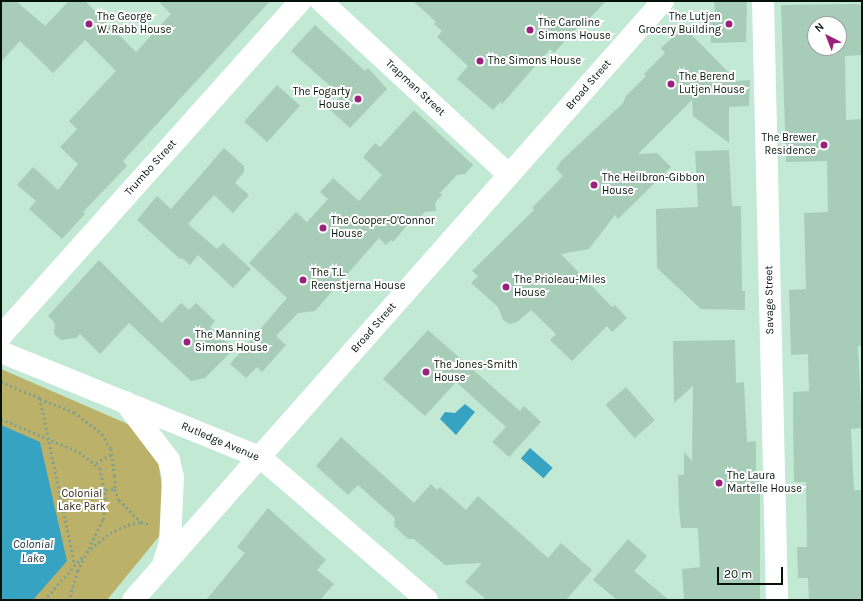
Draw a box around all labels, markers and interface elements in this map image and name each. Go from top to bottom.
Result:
place label: The George W. Rabb House [97,11,171,37]
place label: The Lutjen Grocery Building [638,11,721,37]
north arrow [807,16,847,56]
place label: The Caroline Simons House [538,17,611,43]
marker: The George W. Rabb House [84,19,94,29]
marker: The Lutjen Grocery Building [724,19,734,29]
text: N [812,20,827,35]
marker: The Caroline Simons House [525,25,535,35]
place label: The Simons House [488,54,581,68]
marker: The Simons House [475,56,485,66]
street label: Trapman Street [382,57,448,119]
street label: Broad Street [564,57,614,113]
place label: The Berend Lutjen House [679,71,745,97]
marker: The Berend Lutjen House [666,79,676,89]
place label: The Fogarty House [293,86,350,112]
marker: The Fogarty House [353,94,363,104]
place label: The Brewer Residence [762,132,816,158]
street label: Trumbo Street [122,137,180,199]
marker: The Brewer Residence [819,140,829,150]
place label: The Heilbron-Gibbon House [602,172,705,198]
marker: The Heilbron-Gibbon House [589,180,599,190]
place label: The Cooper-O'Connor House [331,215,435,241]
marker: The Cooper-O'Connor House [318,223,328,233]
street label: Savage Street [763,265,777,335]
place label: The T.L. Reenstjerna House [311,267,405,293]
place label: The Prioleau-Miles House [514,274,606,300]
marker: The T.L. Reenstjerna House [298,275,308,285]
marker: The Prioleau-Miles House [501,282,511,292]
street label: Broad Street [349,300,399,356]
place label: The Manning Simons House [195,329,268,355]
marker: The Manning Simons House [182,337,192,347]
place label: The Jones-Smith House [434,359,518,385]
marker: The Jones-Smith House [421,367,431,377]
street label: Rutledge Avenue [179,420,261,464]
place label: The Laura Martelle House [727,470,802,496]
marker: The Laura Martelle House [714,478,724,488]
park label: Colonial Lake Park [58,488,106,514]
water label: Colonial Lake [13,538,53,566]
scale bar [719,559,785,585]
text: 20 m [724,567,752,581]

